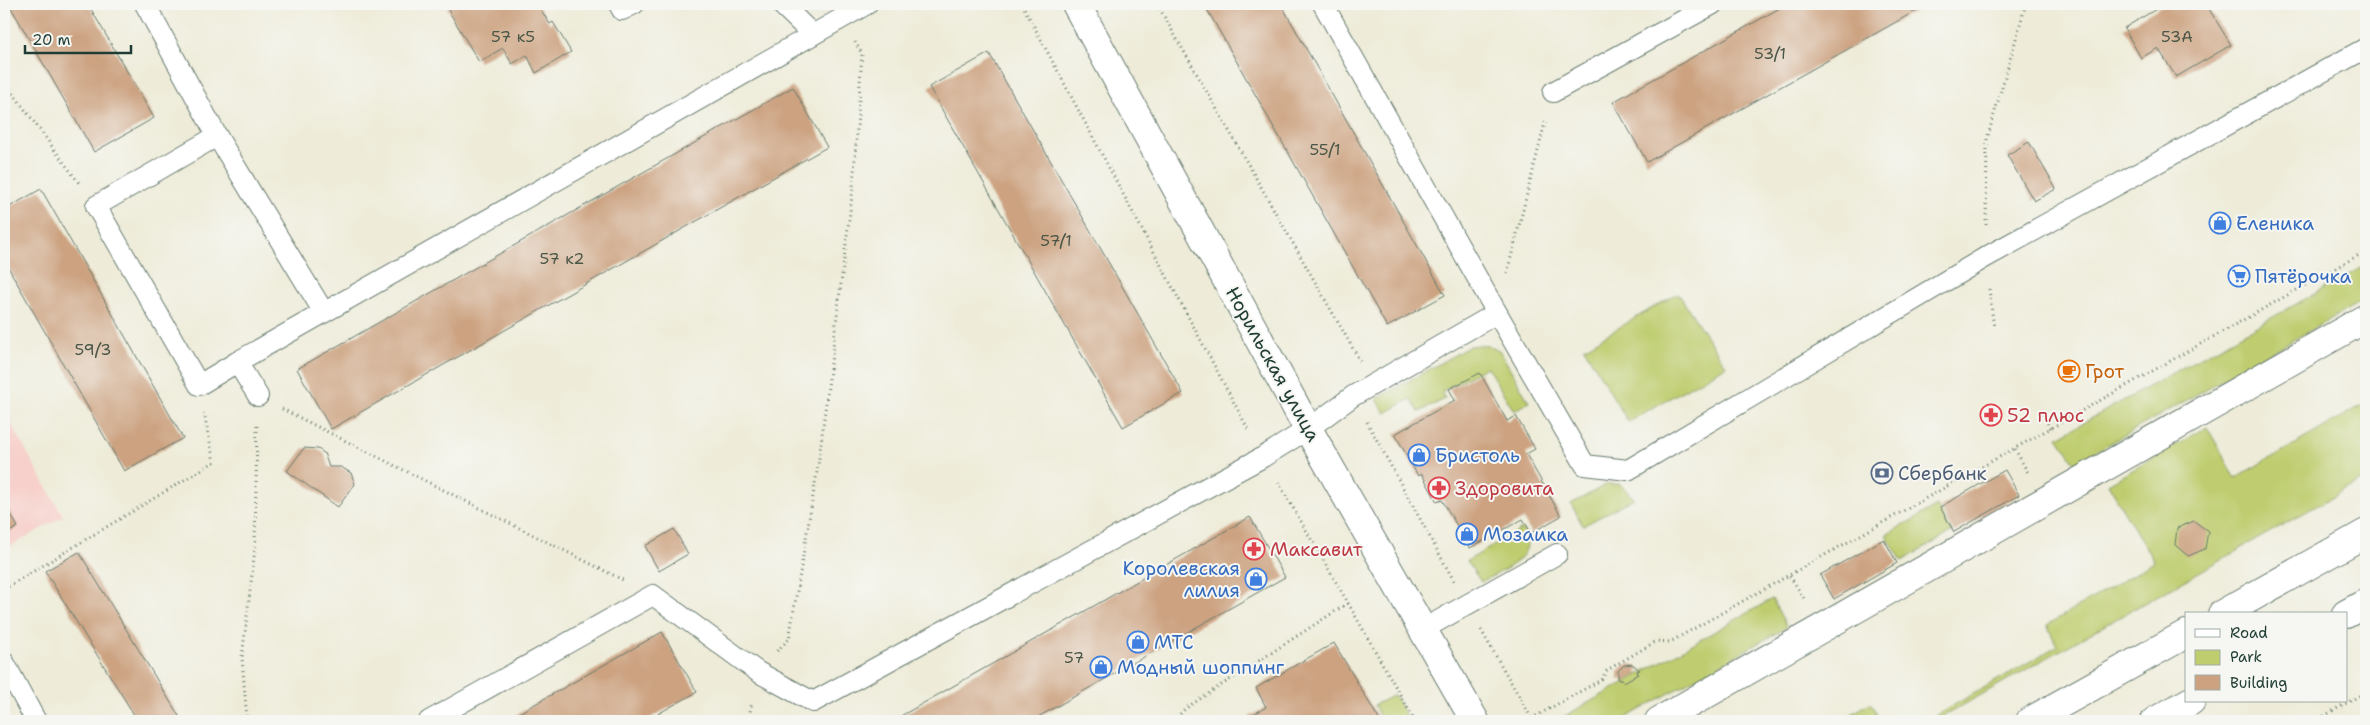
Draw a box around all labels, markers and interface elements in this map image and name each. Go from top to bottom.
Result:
scale bar [25,22,131,54]
house number: 57 к5 [491,26,535,47]
house number: 53А [2161,26,2193,47]
text: 20 m [32,30,71,50]
house number: 53/1 [1754,43,1786,64]
house number: 55/1 [1309,139,1341,160]
shop icon: Еленика [2208,211,2232,235]
place label: Еленика [2236,211,2314,236]
house number: 57/1 [1040,230,1072,251]
house number: 57 к2 [540,248,584,269]
supermarket icon: Пятёрочка [2227,264,2251,288]
place label: Пятёрочка [2255,264,2351,289]
street label: Норильская улица [1220,282,1326,446]
house number: 59/3 [75,339,111,360]
cafe icon: Грот [2057,359,2081,383]
place label: Грот [2085,359,2125,384]
pharmacy icon: 52 плюс [1979,403,2003,427]
place label: 52 плюс [2007,403,2084,428]
shop icon: Бристоль [1407,443,1431,467]
place label: Бристоль [1435,443,1520,468]
bank icon: Сбербанк [1870,461,1894,485]
place label: Сбербанк [1898,461,1987,486]
pharmacy icon: Здоровита [1427,476,1451,500]
place label: Здоровита [1455,476,1554,501]
shop icon: Мозаика [1455,522,1479,546]
place label: Мозаика [1483,522,1568,547]
pharmacy icon: Максавит [1242,537,1266,561]
place label: Максавит [1270,537,1363,562]
place label: Королевская лилия [1122,556,1240,603]
shop icon: Королевская лилия [1244,567,1268,591]
legend [2185,612,2348,702]
text: Road [2230,623,2268,643]
shop icon: МТС [1126,630,1150,654]
place label: МТС [1154,630,1194,655]
house number: 57 [1064,647,1084,668]
text: Park [2230,647,2262,667]
shop icon: Модный шоппинг [1089,655,1113,679]
place label: Модный шоппинг [1117,655,1285,680]
text: Building [2230,673,2287,693]

